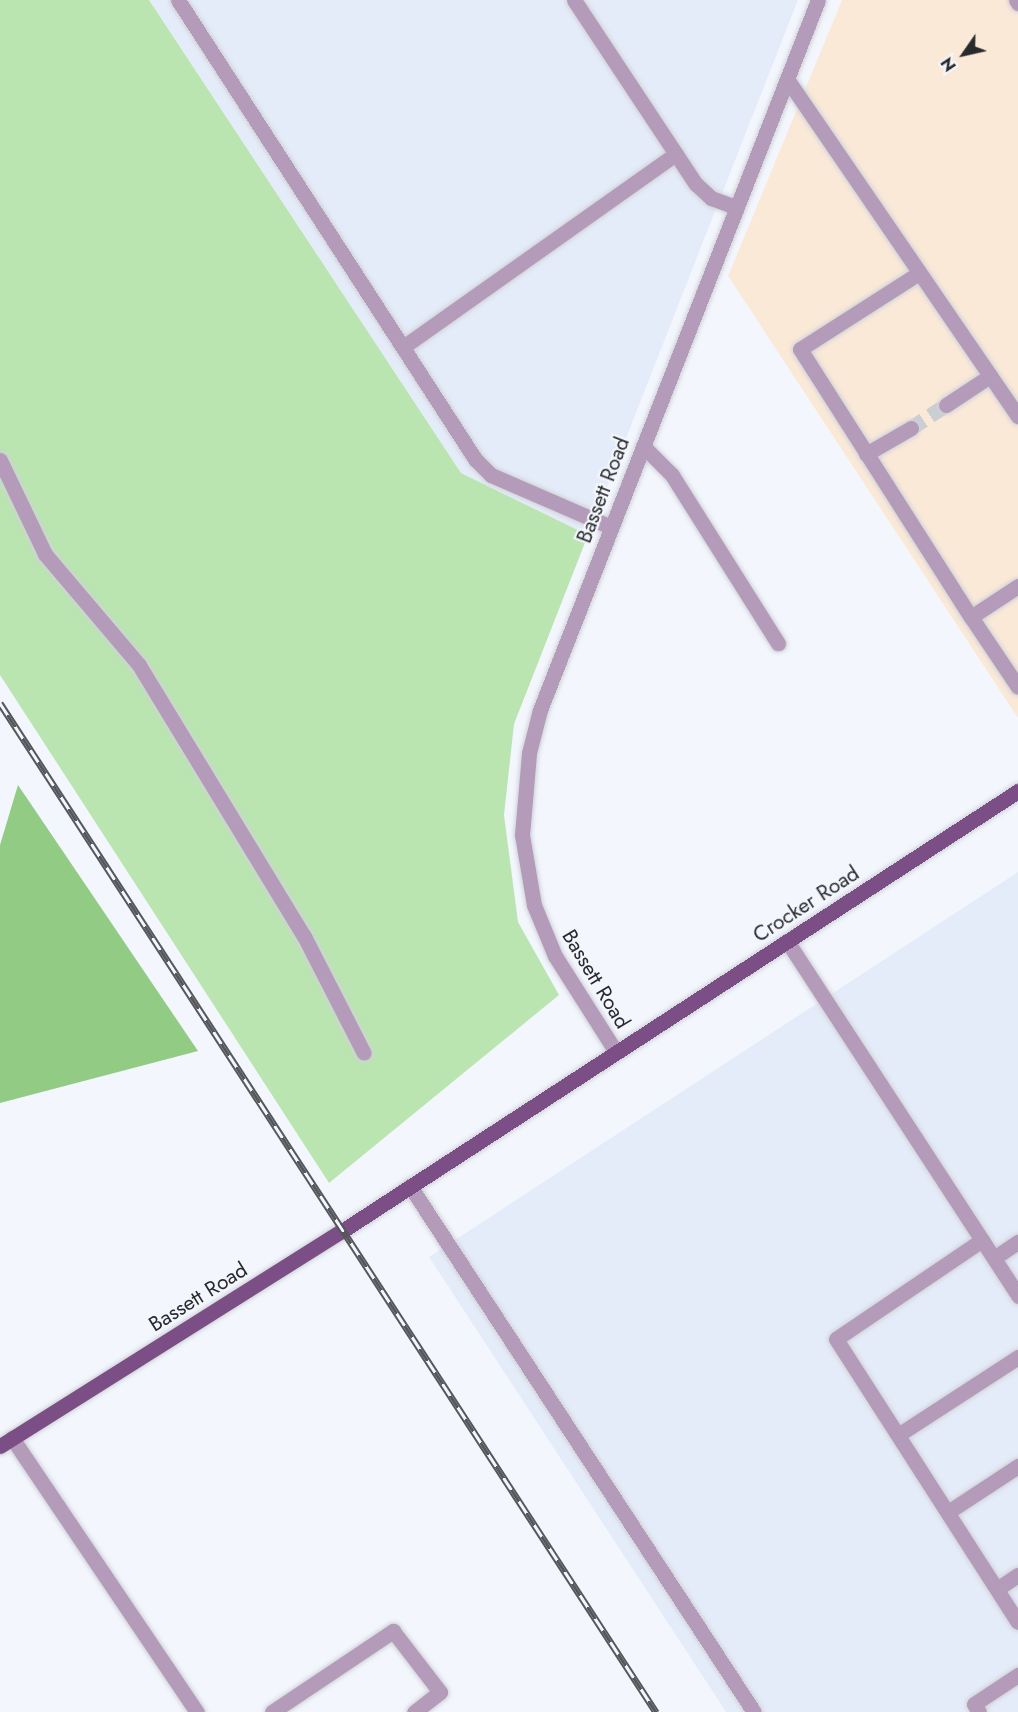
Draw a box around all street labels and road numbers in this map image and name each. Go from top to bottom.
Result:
street label: Bassett Road [571,434,635,546]
street label: Crocker Road [748,860,864,948]
street label: Bassett Road [557,925,635,1033]
street label: Bassett Road [144,1257,252,1337]

